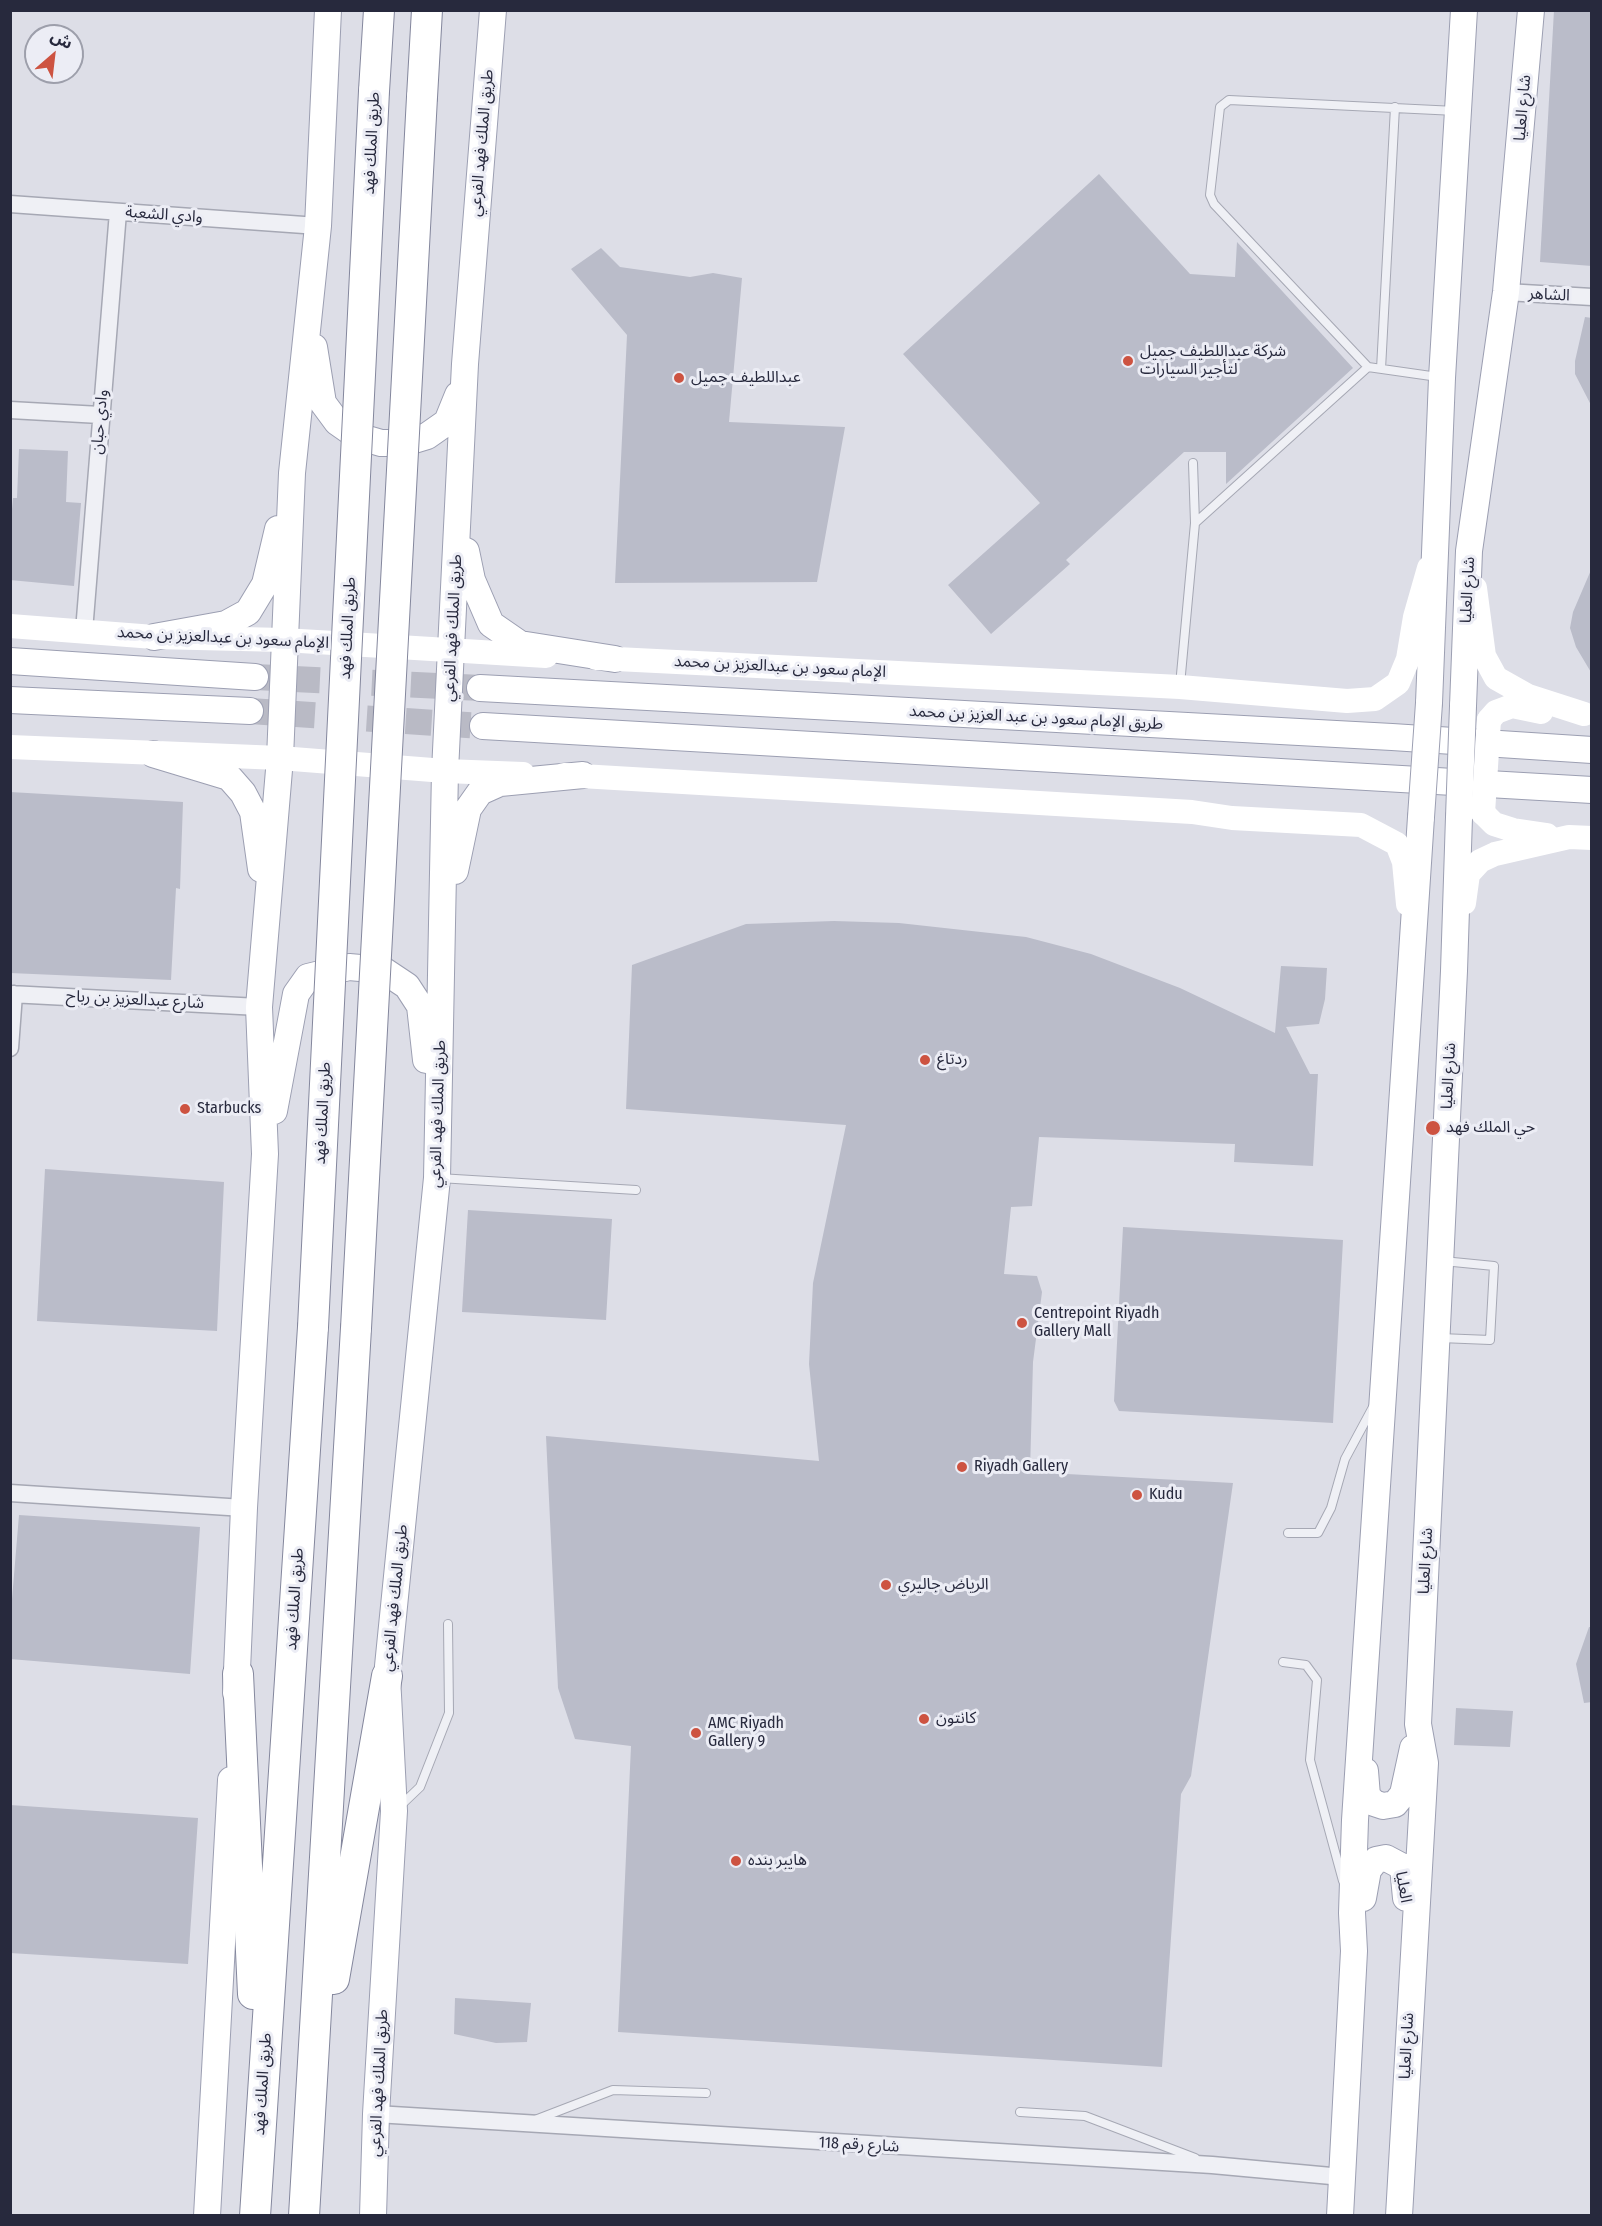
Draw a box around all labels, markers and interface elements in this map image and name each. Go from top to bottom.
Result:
north arrow [24,24,84,84]
text: ش [48,26,76,53]
street label: طريق الملك فهد الفرعي [466,69,498,217]
street label: شارع العليا [1511,74,1535,142]
street label: طريق الملك فهد [360,91,384,195]
street label: وادي الشعبة [125,203,203,227]
street label: الشاهر [1528,284,1570,306]
place label: شركة عبداللطيف جميل لتأجير السيارات [1140,342,1286,380]
marker: شركة عبداللطيف جميل لتأجير السيارات [1121,354,1135,368]
place label: عبداللطيف جميل [691,368,801,388]
marker: عبداللطيف جميل [672,371,686,385]
street label: وادي حبان [88,389,112,455]
street label: طريق الملك فهد الفرعي [440,554,466,702]
street label: شارع العليا [1457,556,1479,624]
street label: طريق الملك فهد [336,576,360,680]
street label: الإمام سعود بن عبدالعزيز بن محمد [116,623,330,653]
street label: الإمام سعود بن عبدالعزيز بن محمد [673,652,887,682]
street label: طريق الإمام سعود بن عبد العزيز بن محمد [908,702,1164,734]
street label: شارع عبدالعزيز بن رباح [65,987,205,1013]
street label: طريق الملك فهد الفرعي [426,1040,450,1188]
street label: شارع العليا [1438,1042,1460,1110]
place label: ردتاغ [937,1050,968,1070]
marker: ردتاغ [918,1053,932,1067]
street label: طريق الملك فهد [311,1061,335,1165]
place label: Starbucks [197,1099,261,1119]
marker: Starbucks [178,1102,192,1116]
place label: حي الملك فهد [1446,1118,1535,1138]
marker: حي الملك فهد [1424,1119,1442,1137]
place label: Centrepoint Riyadh Gallery Mall [1034,1304,1159,1342]
marker: Centrepoint Riyadh Gallery Mall [1015,1316,1029,1330]
place label: Riyadh Gallery [974,1457,1068,1477]
marker: Riyadh Gallery [955,1460,969,1474]
place label: Kudu [1149,1485,1183,1505]
marker: Kudu [1130,1488,1144,1502]
street label: طريق الملك فهد الفرعي [378,1523,412,1673]
street label: شارع العليا [1415,1527,1437,1595]
street label: طريق الملك فهد [282,1547,308,1651]
place label: الرياض جاليري [898,1575,989,1595]
marker: الرياض جاليري [879,1578,893,1592]
place label: كانتون [936,1709,976,1729]
marker: كانتون [917,1712,931,1726]
place label: AMC Riyadh Gallery 9 [708,1714,784,1752]
marker: AMC Riyadh Gallery 9 [689,1726,703,1740]
place label: هايبر بنده [748,1851,807,1871]
marker: هايبر بنده [729,1854,743,1868]
street label: العليا [1391,1870,1415,1904]
street label: طريق الملك فهد الفرعي [366,2009,392,2157]
street label: شارع العليا [1396,2012,1418,2080]
street label: طريق الملك فهد [250,2032,276,2136]
street label: شارع رقم 118 [818,2133,900,2157]

